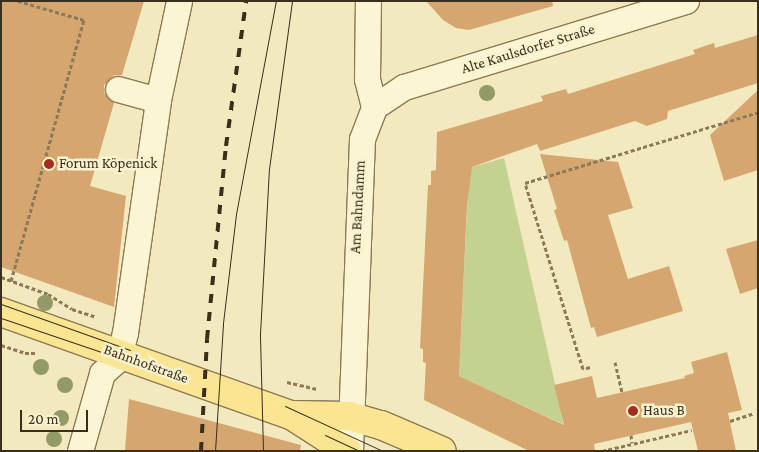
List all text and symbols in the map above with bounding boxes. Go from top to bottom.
street label: Alte Kaulsdorfer Straße [459,20,597,78]
place label: Forum Köpenick [59,155,157,173]
marker: Forum Köpenick [43,158,55,170]
street label: Am Bahndamm [347,160,369,254]
street label: Bahnhofstraße [101,340,191,388]
scale bar [22,400,90,432]
place label: Haus B [643,402,685,420]
marker: Haus B [627,405,639,417]
text: 20 m [28,411,59,427]

